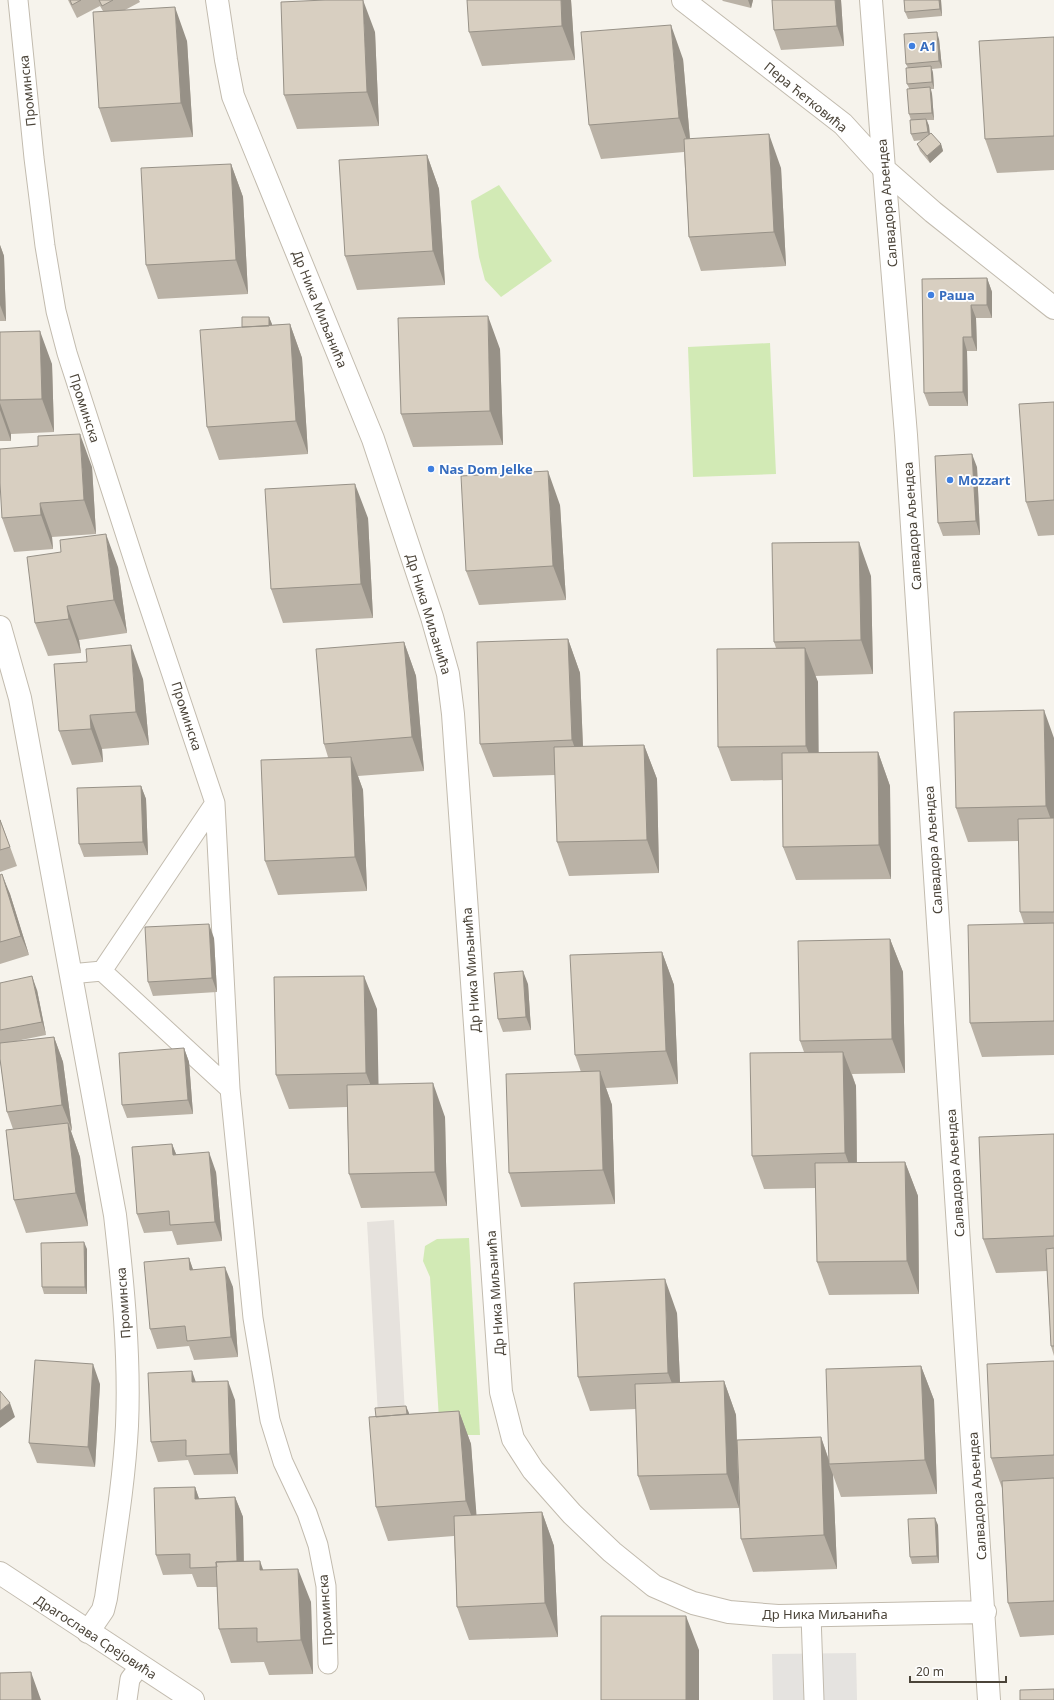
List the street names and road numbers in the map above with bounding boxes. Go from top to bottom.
street label: Проминска [14,55,40,127]
street label: Пера Ћетковића [760,58,852,136]
street label: Салвадора Аљендеа [872,138,902,268]
street label: Др Ника Миљанића [288,248,352,370]
street label: Проминска [65,371,105,445]
street label: Салвадора Аљендеа [899,461,925,591]
street label: Др Ника Миљанића [402,551,456,677]
street label: Проминска [167,679,207,753]
street label: Салвадора Аљендеа [920,785,946,915]
street label: Др Ника Миљанића [458,907,484,1033]
street label: Салвадора Аљендеа [942,1108,968,1238]
street label: Др Ника Миљанића [482,1230,508,1356]
street label: Проминска [112,1267,134,1339]
street label: Салвадора Аљендеа [964,1431,990,1561]
street label: Проминска [314,1574,336,1646]
street label: Драгослава Срејовића [31,1591,161,1683]
street label: Др Ника Миљанића [762,1605,888,1623]

